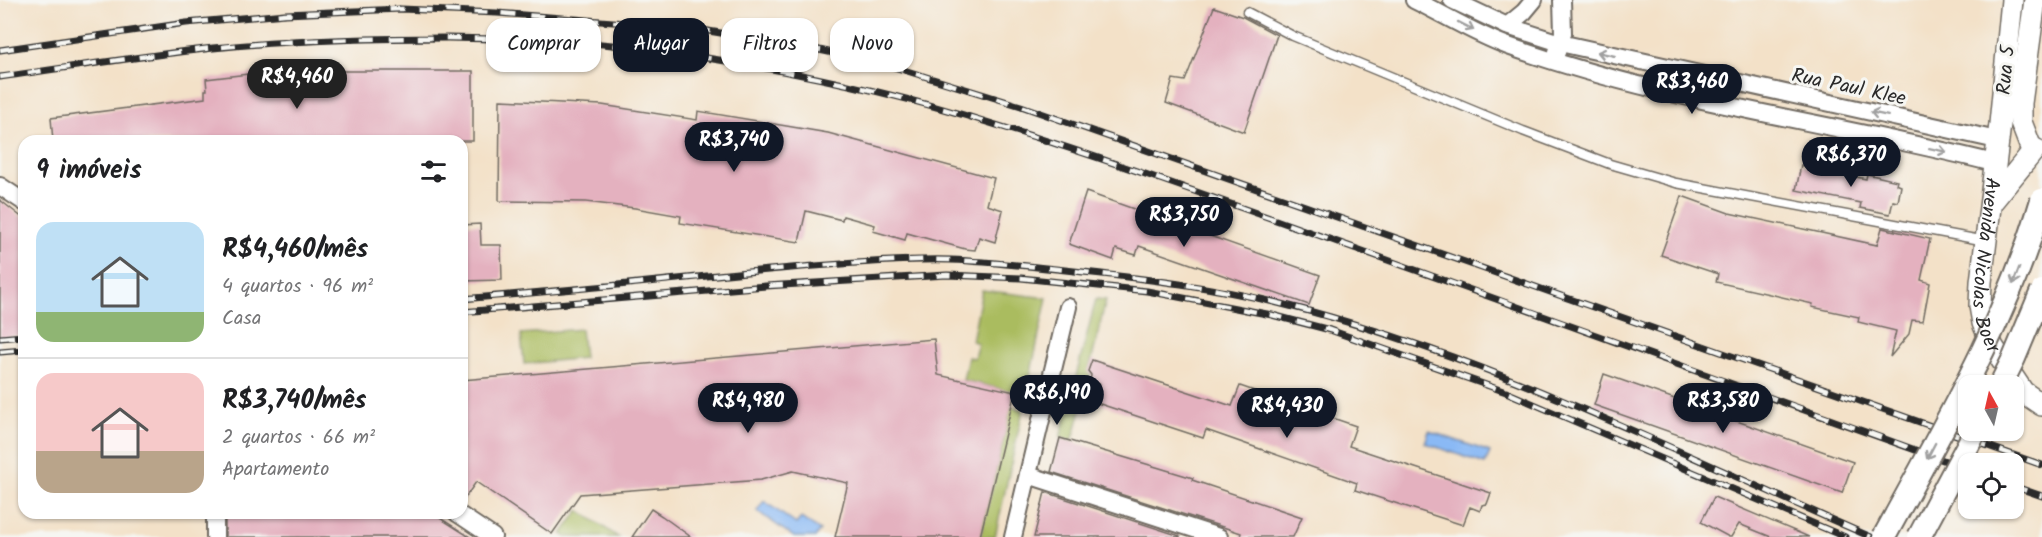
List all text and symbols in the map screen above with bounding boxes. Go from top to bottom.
chip: Comprar [486,18,601,72]
chip: Alugar [613,18,709,72]
chip: Filtros [721,18,818,72]
chip: Novo [830,18,914,72]
one-way arrow [1457,21,1475,33]
street label: Rua 5 [1989,43,2025,96]
one-way arrow [1597,47,1616,59]
pin: R$4,460 [242,59,352,110]
street label: Rua Paul Klee [1788,60,1909,116]
text: R$4,460 [261,62,333,94]
pin: R$3,460 [1637,64,1747,115]
text: R$3,460 [1656,67,1728,99]
one-way arrow [1869,108,1888,120]
pin: R$3,740 [679,122,789,173]
text: R$3,740 [699,125,769,157]
pin: R$6,370 [1796,137,1906,188]
text: R$6,370 [1816,140,1886,172]
one-way arrow [1928,145,1947,156]
text: 9 imóveis [36,150,142,192]
icon: filters [417,155,450,188]
street label: Avenida Nicolas Boer [1962,175,2008,362]
pin: R$3,750 [1129,197,1239,248]
text: R$3,750 [1149,200,1219,232]
text: R$4,460/mês [222,229,368,271]
icon: home [84,246,156,318]
one-way arrow [2010,266,2021,284]
text: 4 quartos · 96 m² [222,271,373,303]
text: Casa [222,303,261,335]
pin: R$6,190 [1002,375,1112,426]
north arrow [1958,375,2024,441]
map controls [1958,375,2024,519]
text: R$6,190 [1024,378,1090,410]
text: R$3,740/mês [222,380,366,422]
pin: R$4,980 [693,383,803,434]
pin: R$3,580 [1668,383,1778,434]
text: R$4,980 [712,386,784,418]
text: R$3,580 [1687,386,1759,418]
pin: R$4,430 [1232,388,1342,439]
text: R$4,430 [1251,391,1323,423]
icon: home [84,397,156,469]
text: 2 quartos · 66 m² [222,422,375,454]
one-way arrow [1925,441,1936,459]
button: locate [1958,453,2024,519]
text: Apartamento [222,454,329,486]

